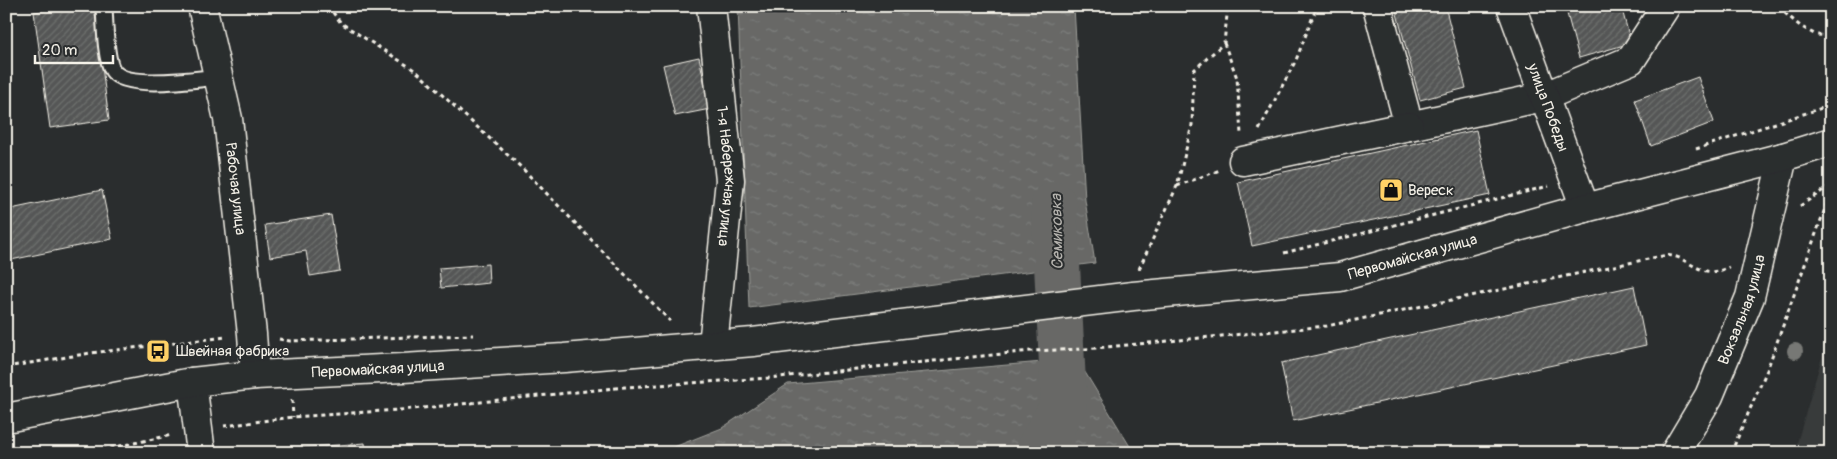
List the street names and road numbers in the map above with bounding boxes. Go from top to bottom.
street label: улица Победы [1523,60,1573,154]
street label: 1-я Набережная улица [712,105,740,247]
street label: Рабочая улица [221,141,250,236]
street label: Первомайская улица [1346,229,1479,284]
street label: Вокзальная улица [1714,253,1769,367]
street label: Первомайская улица [311,356,445,382]

